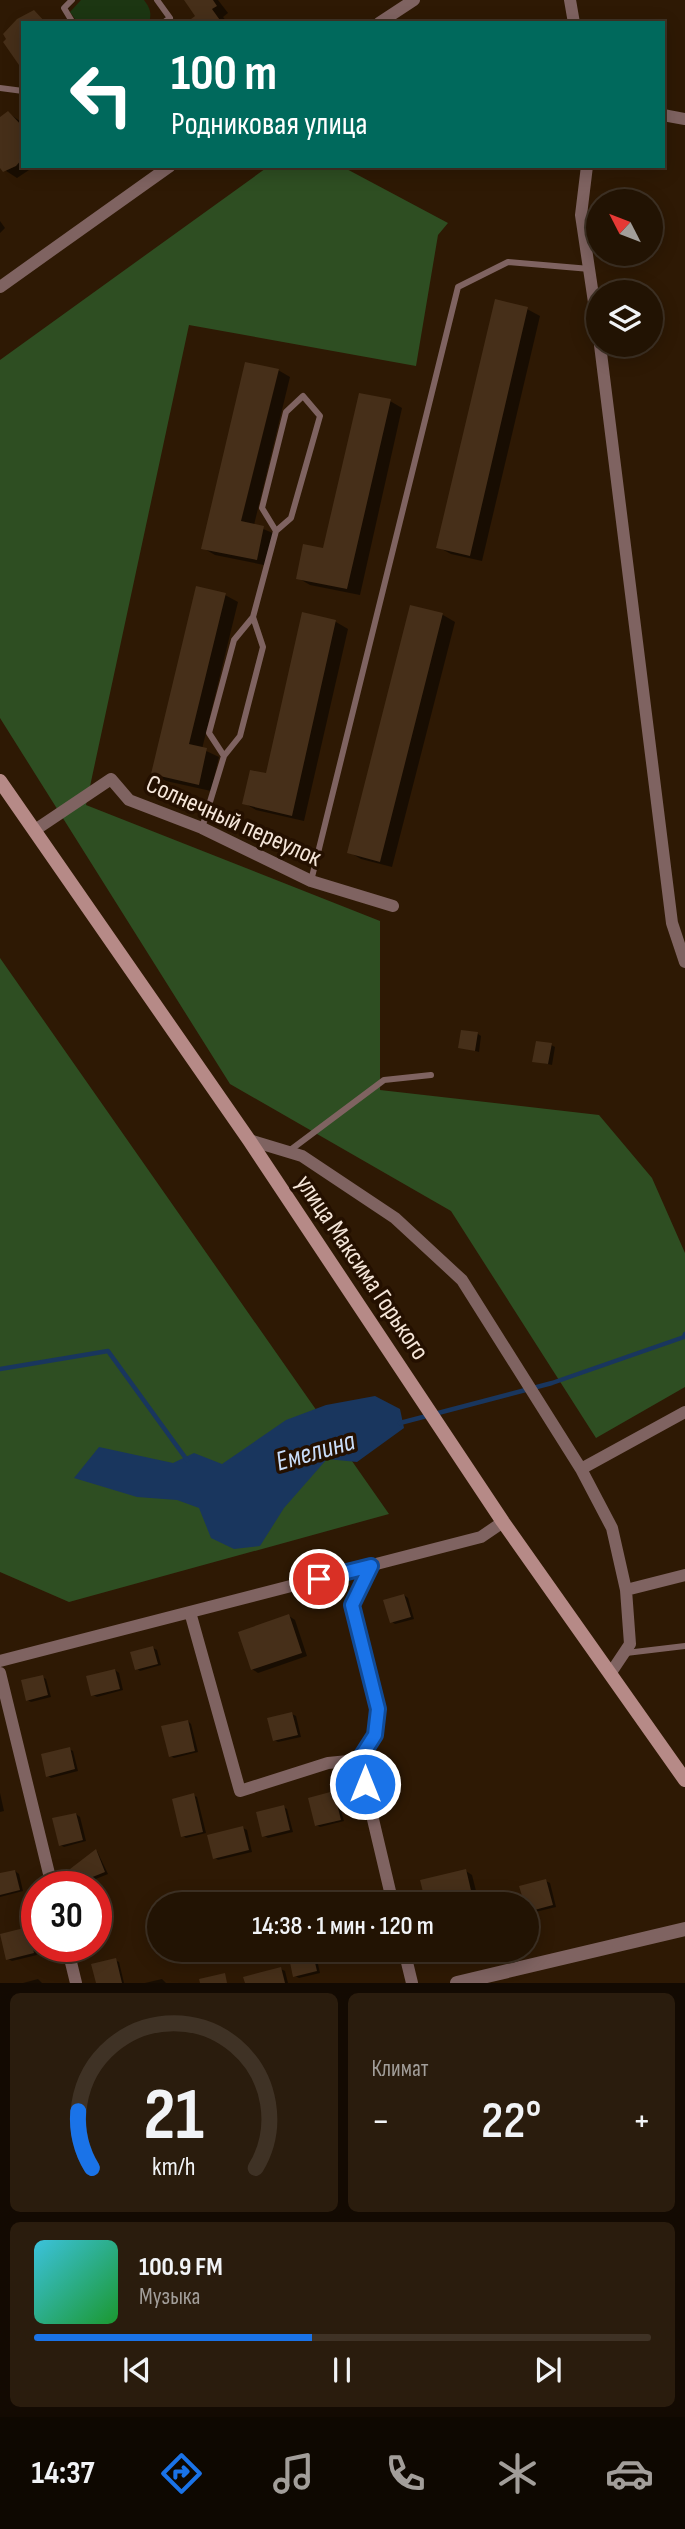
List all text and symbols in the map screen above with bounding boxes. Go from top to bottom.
text: 100 m [171,45,277,104]
icon: left [56,49,147,140]
text: Родниковая улица [171,105,368,144]
north arrow [586,189,663,266]
map controls [586,189,663,357]
button: layers [586,280,663,357]
street label: Солнечный переулок [141,769,326,874]
street label: улица Максима Горького [288,1169,435,1366]
water label: Емелина [272,1424,360,1478]
pin [289,1549,349,1609]
icon: arrive [300,1560,338,1598]
position arrow [328,1747,402,1821]
speed limit sign: 30 [21,1871,112,1962]
text: 14:38 · 1 мин · 120 m [252,1911,434,1942]
text: Климат [372,2055,429,2083]
text: 21 [143,2073,204,2161]
text: 22° [481,2090,542,2153]
text: − [372,2099,390,2144]
text: + [632,2099,651,2144]
text: km/h [152,2152,195,2183]
text: 100.9 FM [139,2252,223,2283]
text: Музыка [139,2283,200,2311]
icon: previous [118,2351,156,2389]
icon: pause [323,2351,361,2389]
icon: next [529,2351,567,2389]
icon: directions [157,2449,206,2498]
icon: music [269,2449,318,2498]
icon: phone [381,2449,430,2498]
icon: climate [493,2449,542,2498]
icon: car [605,2449,654,2498]
text: 14:37 [31,2454,95,2493]

